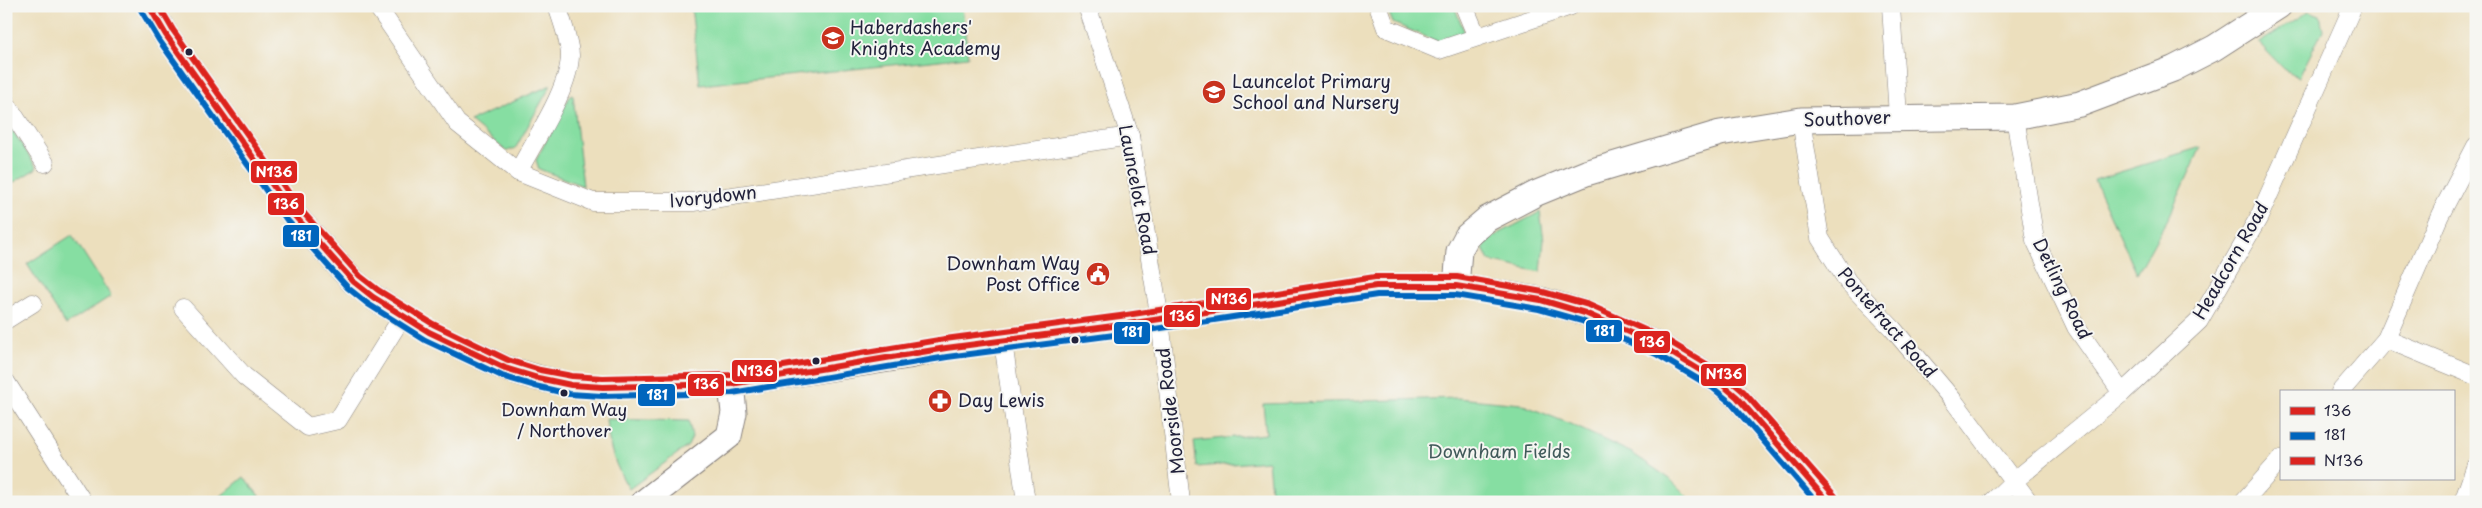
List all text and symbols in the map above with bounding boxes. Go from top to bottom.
place label: Haberdashers' Knights Academy [850,13,1001,61]
school or university icon: Haberdashers' Knights Academy [820,25,846,51]
unlabelled marker [184,47,194,57]
place label: Launcelot Primary School and Nursery [1232,67,1400,115]
school or university icon: Launcelot Primary School and Nursery [1201,79,1227,105]
street label: Southover [1803,102,1892,133]
street label: Launcelot Road [1113,122,1164,257]
line badge: N136 [250,160,298,184]
text: N136 [256,161,292,182]
street label: Ivorydown [668,177,758,214]
line badge: 136 [267,192,305,216]
text: 136 [273,193,299,214]
street label: Headcorn Road [2185,196,2274,324]
line badge: 181 [282,224,320,248]
text: 181 [290,225,312,246]
street label: Detling Road [2027,233,2100,344]
place label: Downham Way Post Office [946,249,1080,297]
public building icon: Downham Way Post Office [1085,261,1111,287]
street label: Pontefract Road [1832,261,1944,383]
line badge: N136 [1205,287,1252,311]
text: N136 [1211,288,1247,309]
line badge: 136 [1163,304,1201,328]
text: 136 [1169,305,1195,326]
line badge: 181 [1585,319,1623,343]
text: 181 [1593,320,1615,341]
line badge: 181 [1113,321,1151,345]
text: 181 [1121,321,1143,342]
line badge: 136 [1633,330,1671,354]
text: 136 [1639,331,1665,352]
unlabelled marker [1070,335,1080,345]
street label: Moorside Road [1148,346,1191,476]
unlabelled marker [811,356,821,366]
line badge: N136 [731,359,778,383]
text: N136 [737,360,773,381]
line badge: N136 [1700,363,1747,387]
text: N136 [1706,363,1742,384]
line badge: 136 [687,373,725,397]
text: 136 [693,373,719,394]
line badge: 181 [637,383,676,407]
text: 181 [646,384,668,405]
place label: Day Lewis [958,386,1045,413]
marker: Downham Way / Northover [559,388,569,398]
pharmacy icon: Day Lewis [927,388,953,414]
legend [2280,390,2454,480]
place label: Downham Way / Northover [501,396,627,443]
text: 136 [2324,398,2351,421]
text: 181 [2324,422,2346,445]
park label: Downham Fields [1428,437,1570,464]
text: N136 [2324,448,2363,471]

